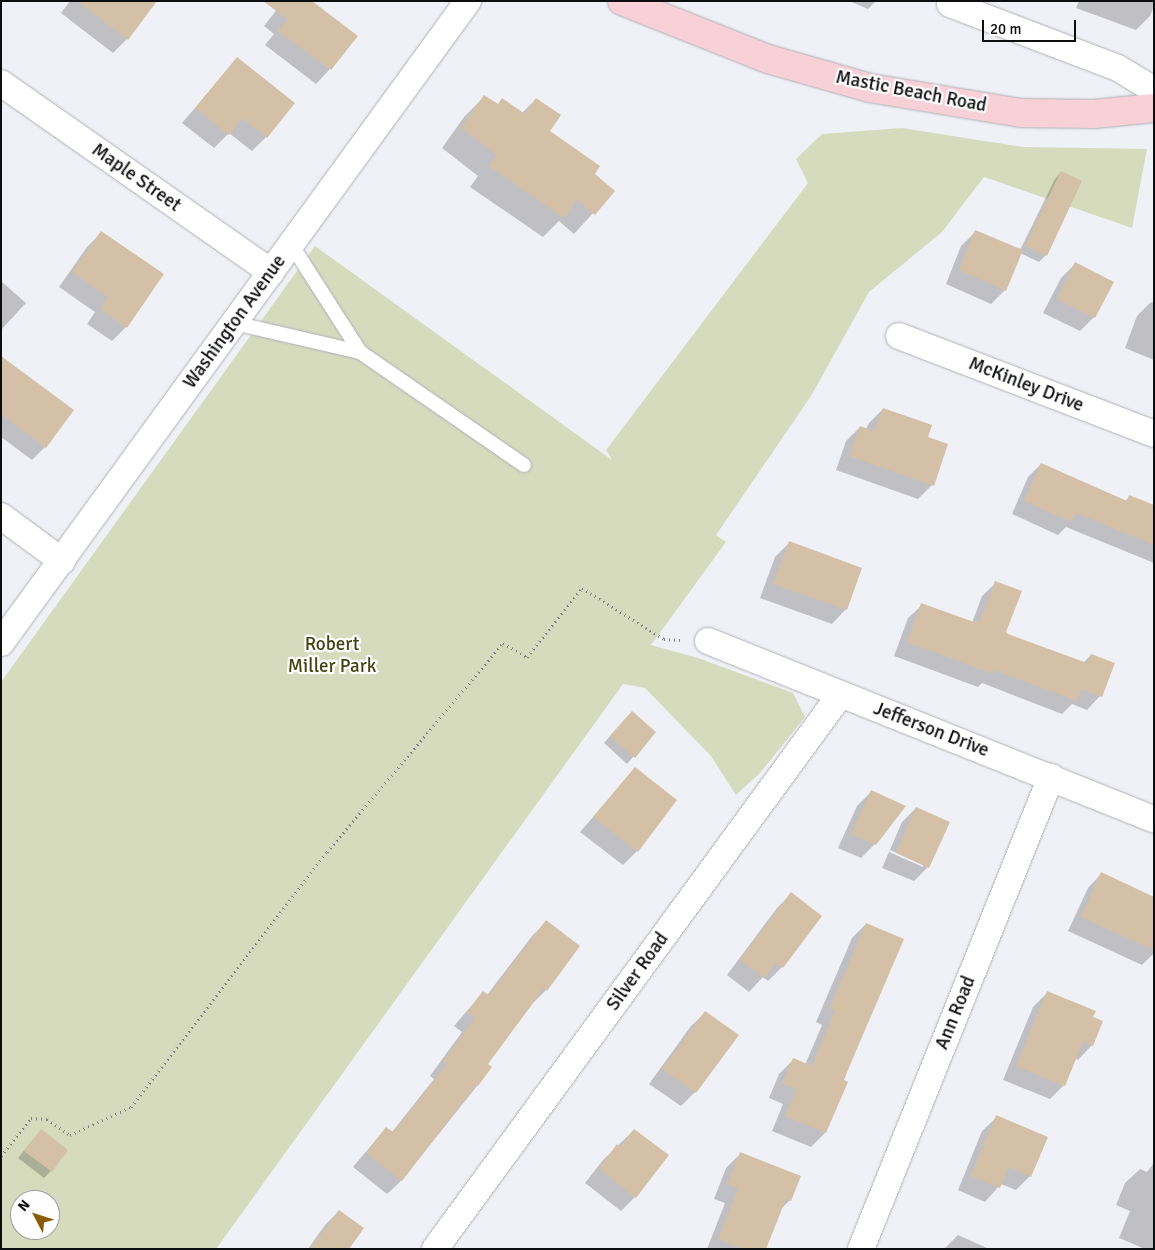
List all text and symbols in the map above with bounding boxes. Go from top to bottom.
scale bar [985,10,1079,42]
text: 20 m [990,20,1021,38]
street label: Mastic Beach Road [834,66,988,118]
street label: Maple Street [87,139,185,217]
street label: Washington Avenue [179,251,291,393]
street label: McKinley Drive [965,353,1087,417]
park label: Robert Miller Park [288,634,376,678]
street label: Jefferson Drive [870,698,992,762]
street label: Silver Road [602,929,674,1015]
street label: Ann Road [931,973,981,1053]
north arrow [10,1190,60,1240]
text: N [14,1196,34,1215]

